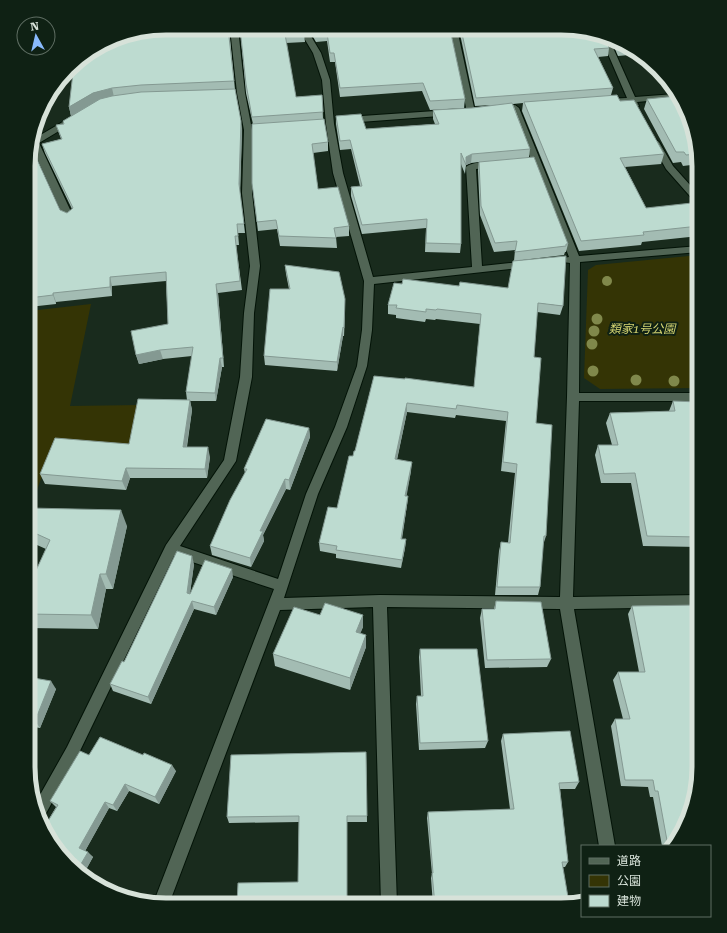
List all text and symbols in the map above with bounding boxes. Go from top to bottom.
north arrow [16,16,56,56]
text: N [30,19,40,34]
park label: 類家1号公園 [609,322,677,336]
legend [581,845,711,917]
text: 道路 [617,854,641,868]
text: 公園 [617,874,641,888]
text: 建物 [617,894,641,908]

